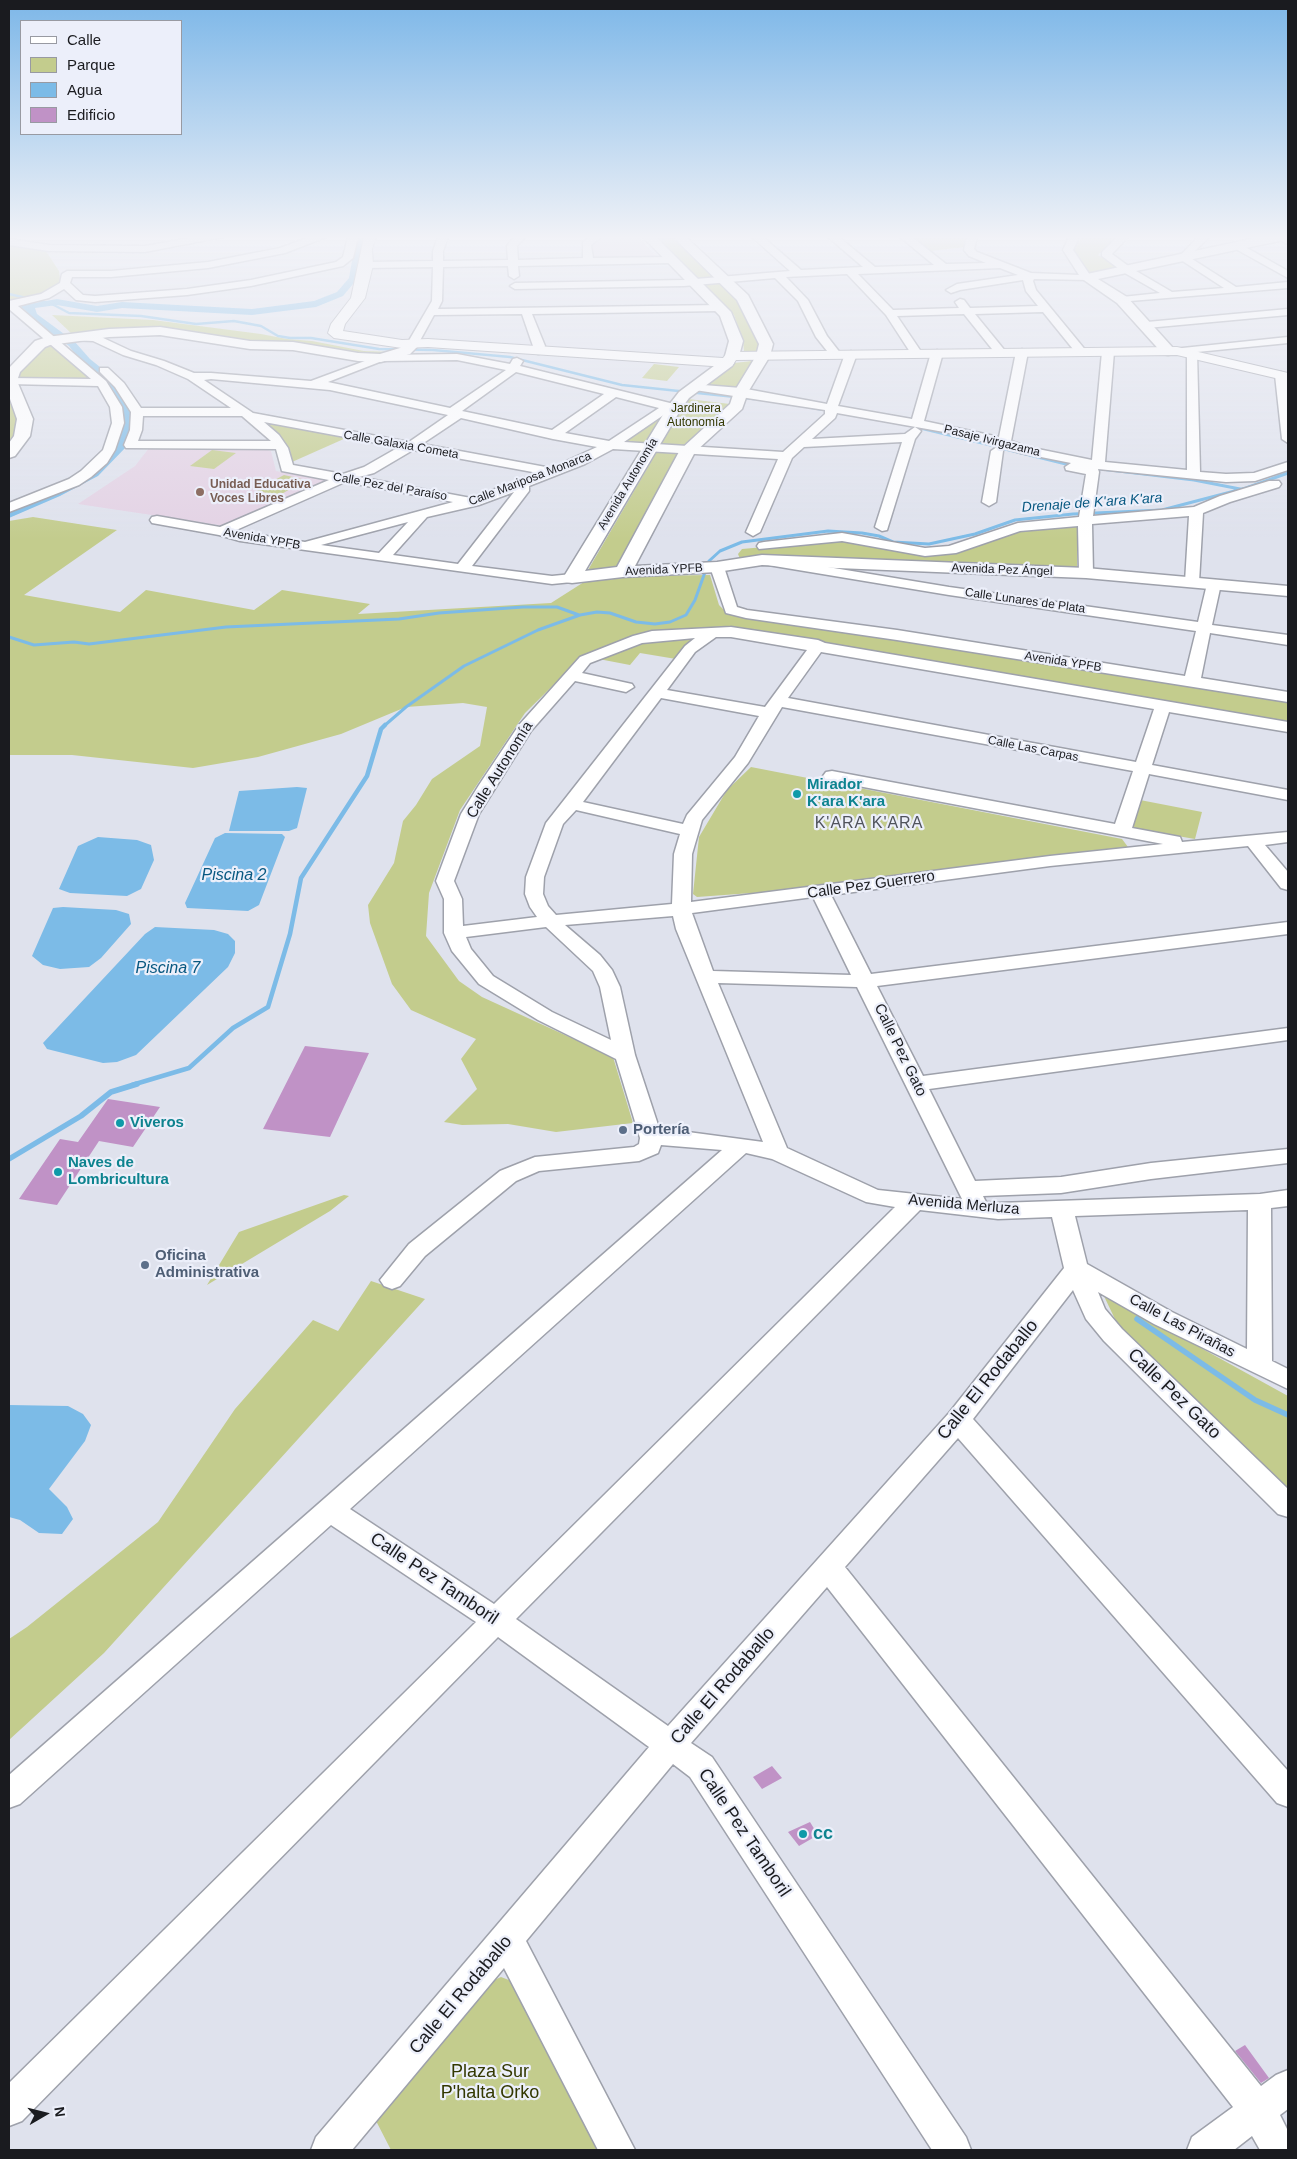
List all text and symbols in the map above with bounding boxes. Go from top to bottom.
legend [20,20,182,135]
text: Calle [67,31,101,48]
text: Parque [67,56,115,73]
text: Agua [67,81,102,98]
text: Edificio [67,106,115,123]
park label: Jardinera Autonomía [667,402,725,430]
street label: Pasaje Ivirgazama [942,422,1042,460]
street label: Calle Galaxia Cometa [342,428,460,462]
street label: Avenida Autonomía [595,435,661,533]
street label: Calle Mariposa Monarca [467,449,593,509]
street label: Calle Pez del Paraíso [332,470,448,504]
place label: Unidad Educativa Voces Libres [210,478,311,506]
marker: Unidad Educativa Voces Libres [194,486,206,498]
water label: Drenaje de K'ara K'ara [1021,490,1163,516]
street label: Avenida YPFB [222,525,302,553]
street label: Avenida YPFB [625,561,703,579]
street label: Avenida Pez Ángel [951,561,1053,579]
street label: Calle Lunares de Plata [964,585,1086,617]
street label: Avenida YPFB [1023,649,1103,675]
street label: Calle Autonomía [463,718,537,822]
street label: Calle Las Carpas [986,733,1080,765]
place label: Mirador K'ara K'ara [807,776,885,811]
marker: Mirador K'ara K'ara [791,788,803,800]
district label: K'ARA K'ARA [813,814,925,834]
water label: Piscina 2 [202,866,266,886]
street label: Calle Pez Guerrero [806,867,936,903]
water label: Piscina 7 [136,959,200,979]
street label: Calle Pez Gato [870,1001,930,1099]
place label: Viveros [130,1114,184,1132]
marker: Viveros [114,1117,126,1129]
place label: Portería [633,1121,690,1139]
marker: Portería [617,1124,629,1136]
place label: Naves de Lombricultura [68,1154,169,1189]
marker: Naves de Lombricultura [52,1166,64,1178]
street label: Avenida Merluza [908,1191,1020,1219]
place label: Oficina Administrativa [155,1247,259,1282]
marker: Oficina Administrativa [139,1259,151,1271]
street label: Calle Las Pirañas [1126,1290,1238,1362]
street label: Calle El Rodaballo [933,1316,1043,1444]
street label: Calle Pez Gato [1123,1344,1225,1444]
street label: Calle Pez Tamboril [366,1528,502,1630]
street label: Calle El Rodaballo [666,1623,780,1749]
street label: Calle Pez Tamboril [693,1765,795,1901]
place label: cc [813,1823,833,1845]
marker: cc [797,1828,809,1840]
street label: Calle El Rodaballo [405,1931,517,2059]
park label: Plaza Sur P'halta Orko [441,2061,539,2104]
north arrow [20,2089,70,2139]
text: N [51,2106,68,2118]

